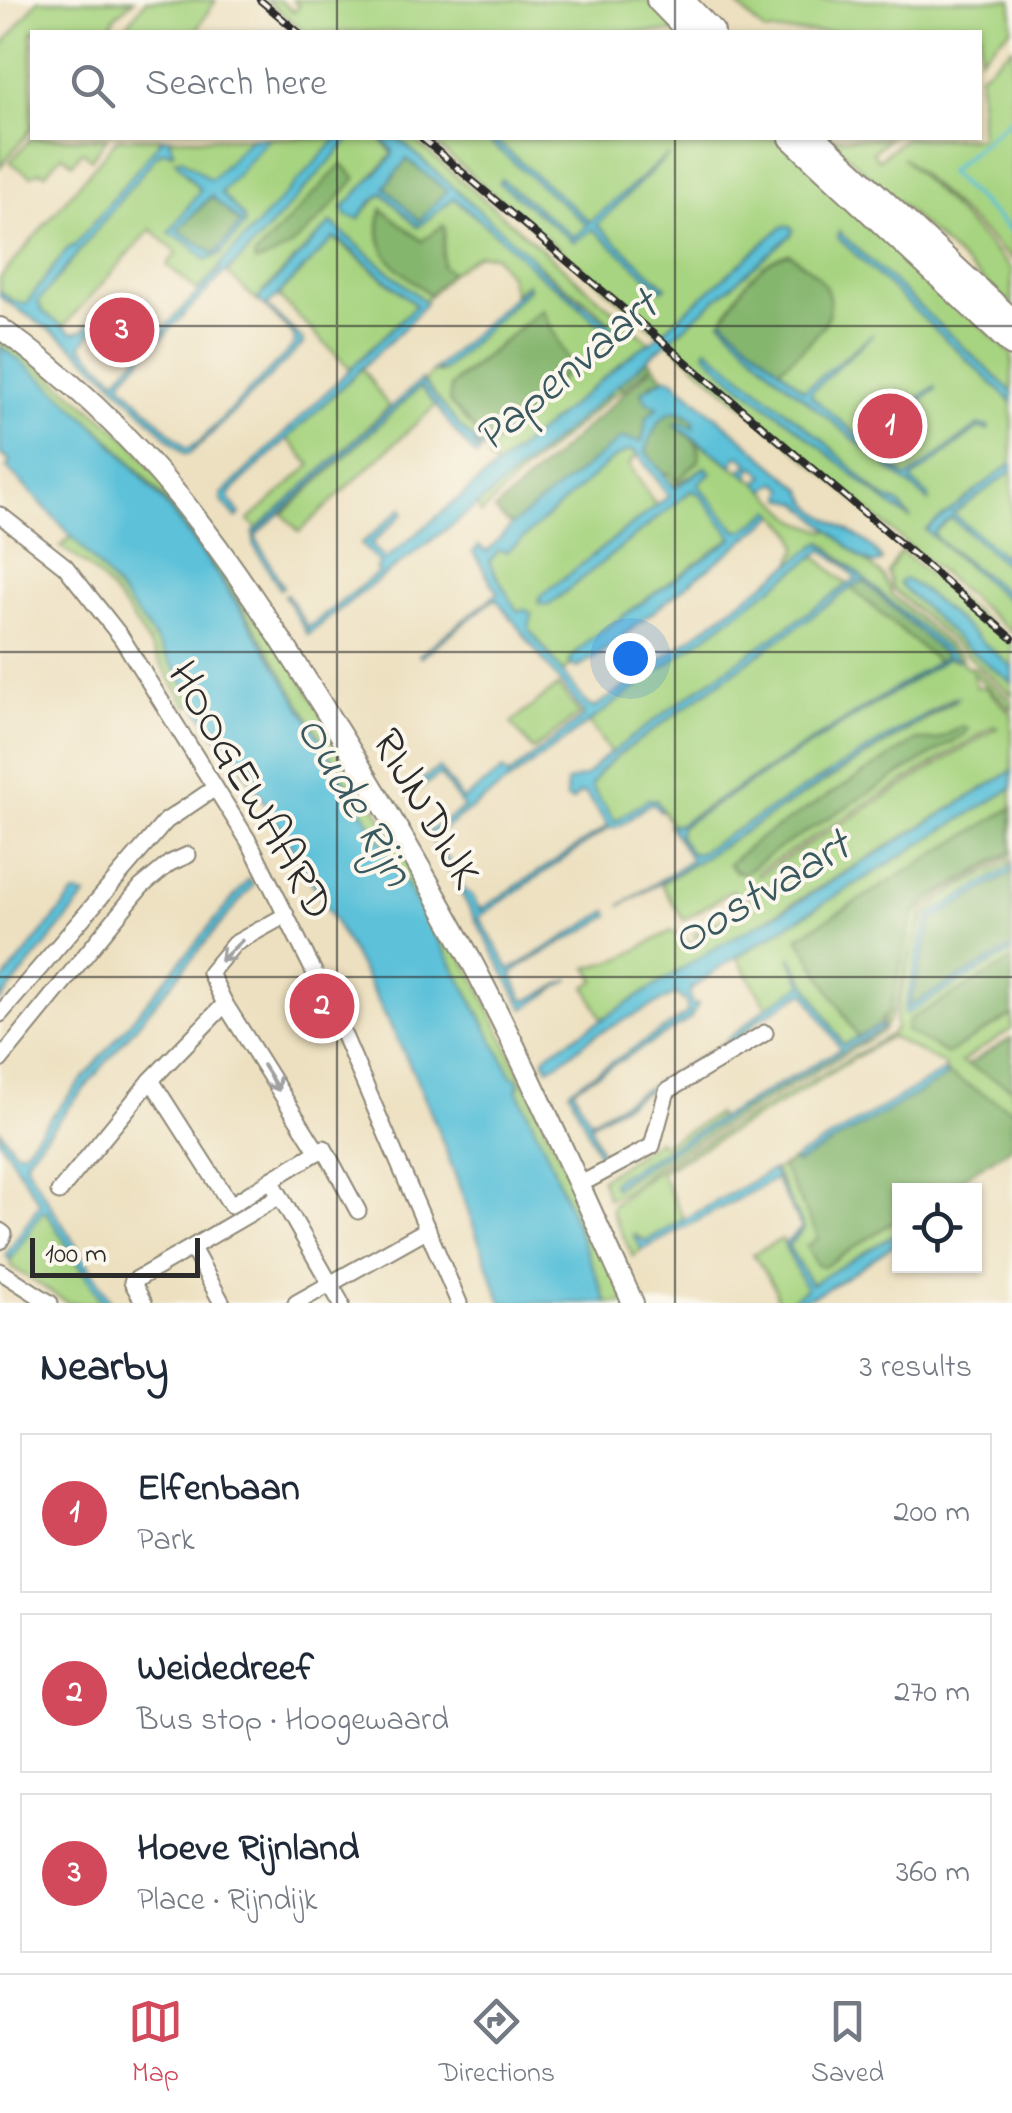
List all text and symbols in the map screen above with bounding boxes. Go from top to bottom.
search box [30,30,982,140]
text: Search here [145,57,327,113]
icon: search [65,58,120,113]
water label: Papenvaart [459,272,678,471]
pin: 3 [90,292,154,368]
pin: 1 [858,388,922,464]
your location [605,633,656,684]
street label: HOOGEWAARD [148,650,349,933]
water label: Oude Rijn [275,703,431,901]
street label: RIJNDIJK [352,717,497,902]
water label: Oostvaart [659,811,868,975]
one-way arrow [220,939,244,963]
pin: 2 [290,968,354,1044]
one-way arrow [261,1063,282,1092]
map controls [892,1183,982,1273]
button: locate [892,1183,982,1273]
scale bar [30,1233,200,1278]
text: 100 m [45,1235,107,1276]
text: Nearby [40,1338,168,1399]
text: 3 results [860,1345,972,1392]
text: Elfenbaan [137,1462,300,1518]
text: 1 [69,1490,80,1537]
text: 200 m [894,1490,970,1537]
text: Park [137,1518,195,1565]
text: Weidedreef [137,1642,314,1698]
text: 2 [67,1670,82,1717]
text: 270 m [894,1670,970,1717]
text: Bus stop · Hoogewaard [137,1698,449,1745]
text: Hoeve Rijnland [137,1822,359,1878]
text: 3 [68,1850,81,1897]
text: 360 m [896,1850,970,1897]
text: Place · Rijndijk [137,1878,317,1925]
tab: Map [128,1994,183,2095]
tab: Directions [439,1994,555,2095]
tab: Saved [811,1994,884,2095]

